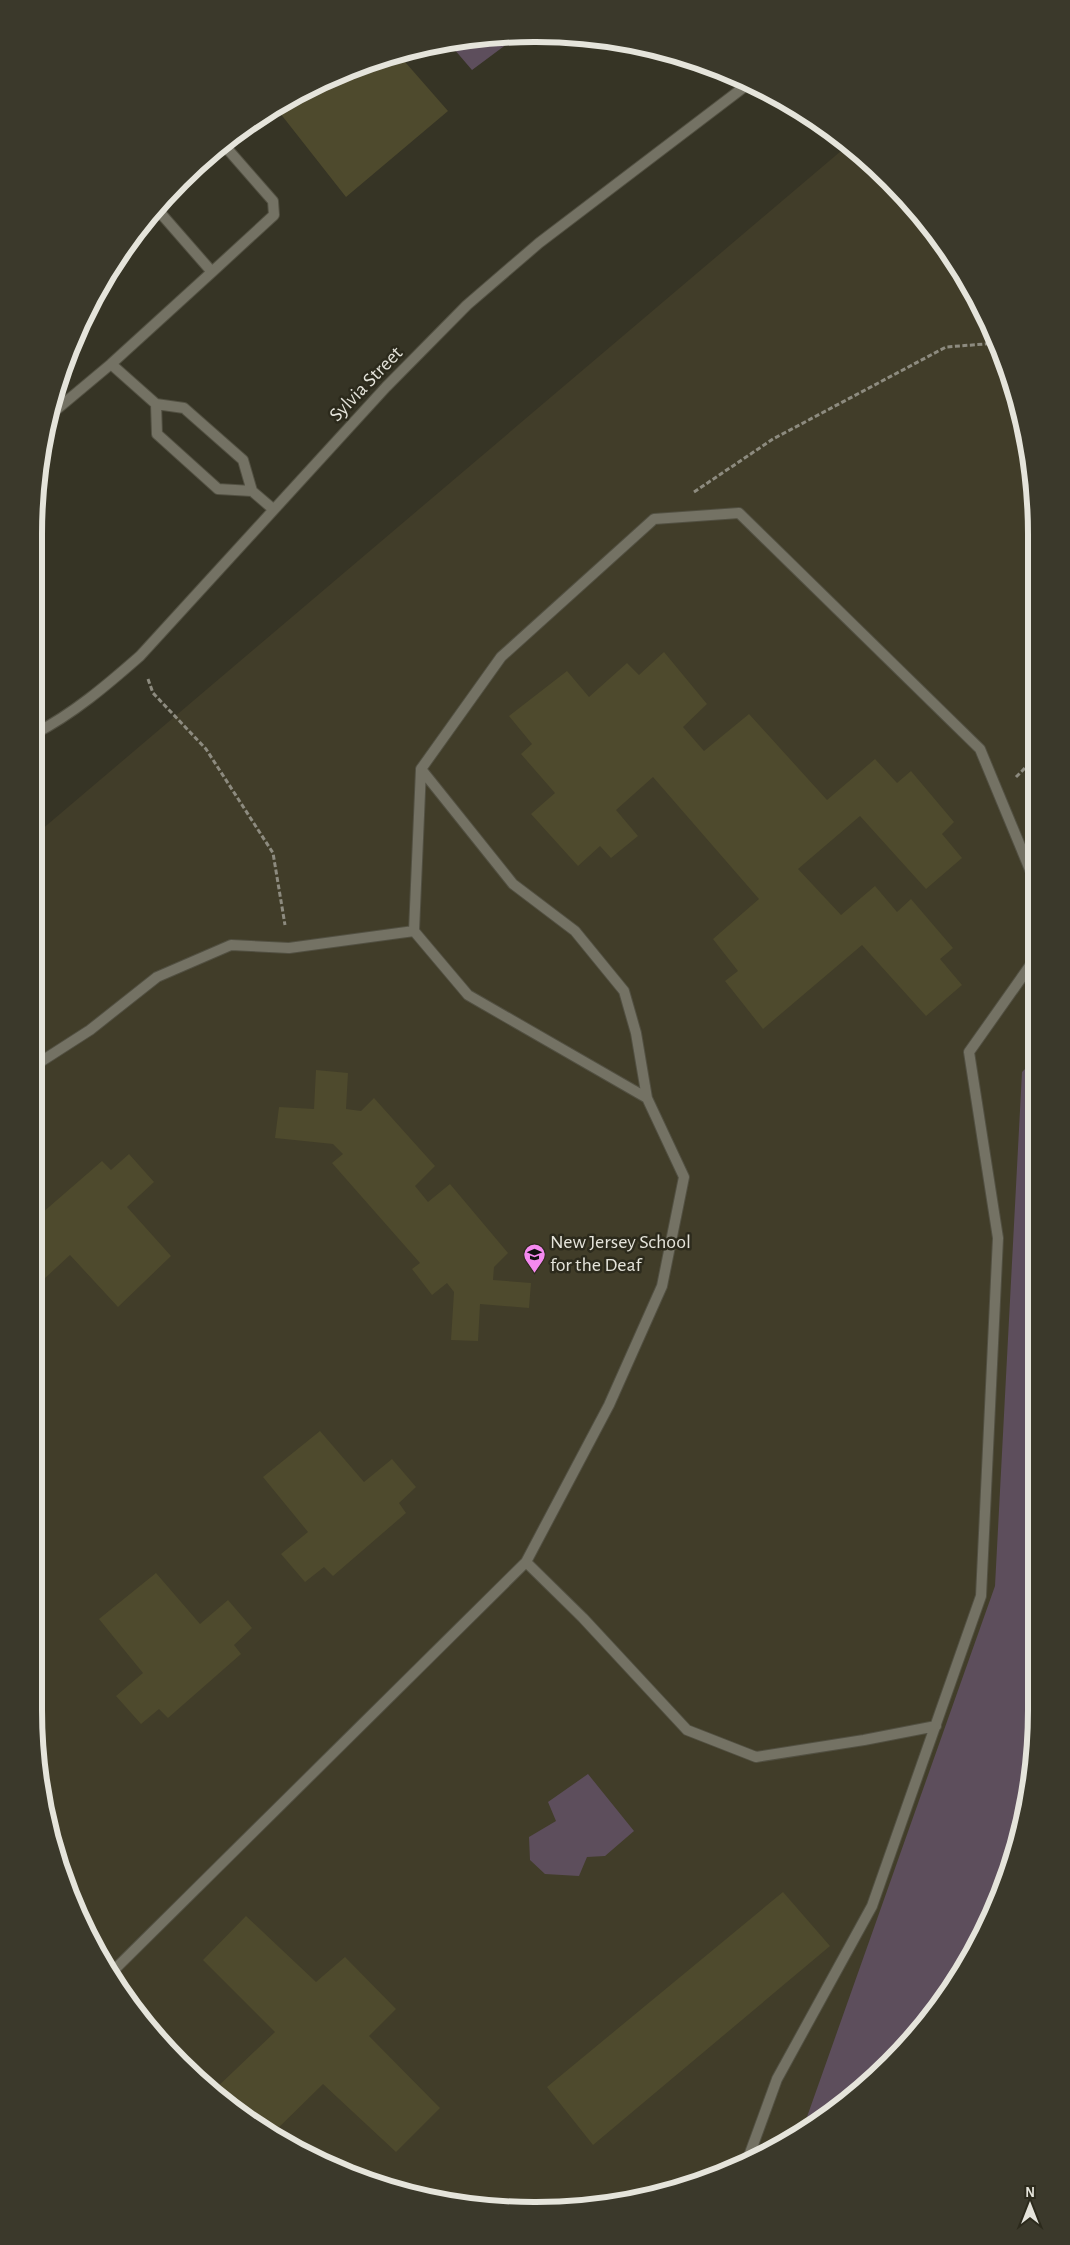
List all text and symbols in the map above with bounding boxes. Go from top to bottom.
street label: Sylvia Street [326,342,407,425]
place label: New Jersey School for the Deaf [550,1232,691,1275]
school or university icon: New Jersey School for the Deaf [522,1242,546,1273]
north arrow [1005,2180,1055,2230]
text: N [1025,2186,1035,2200]

